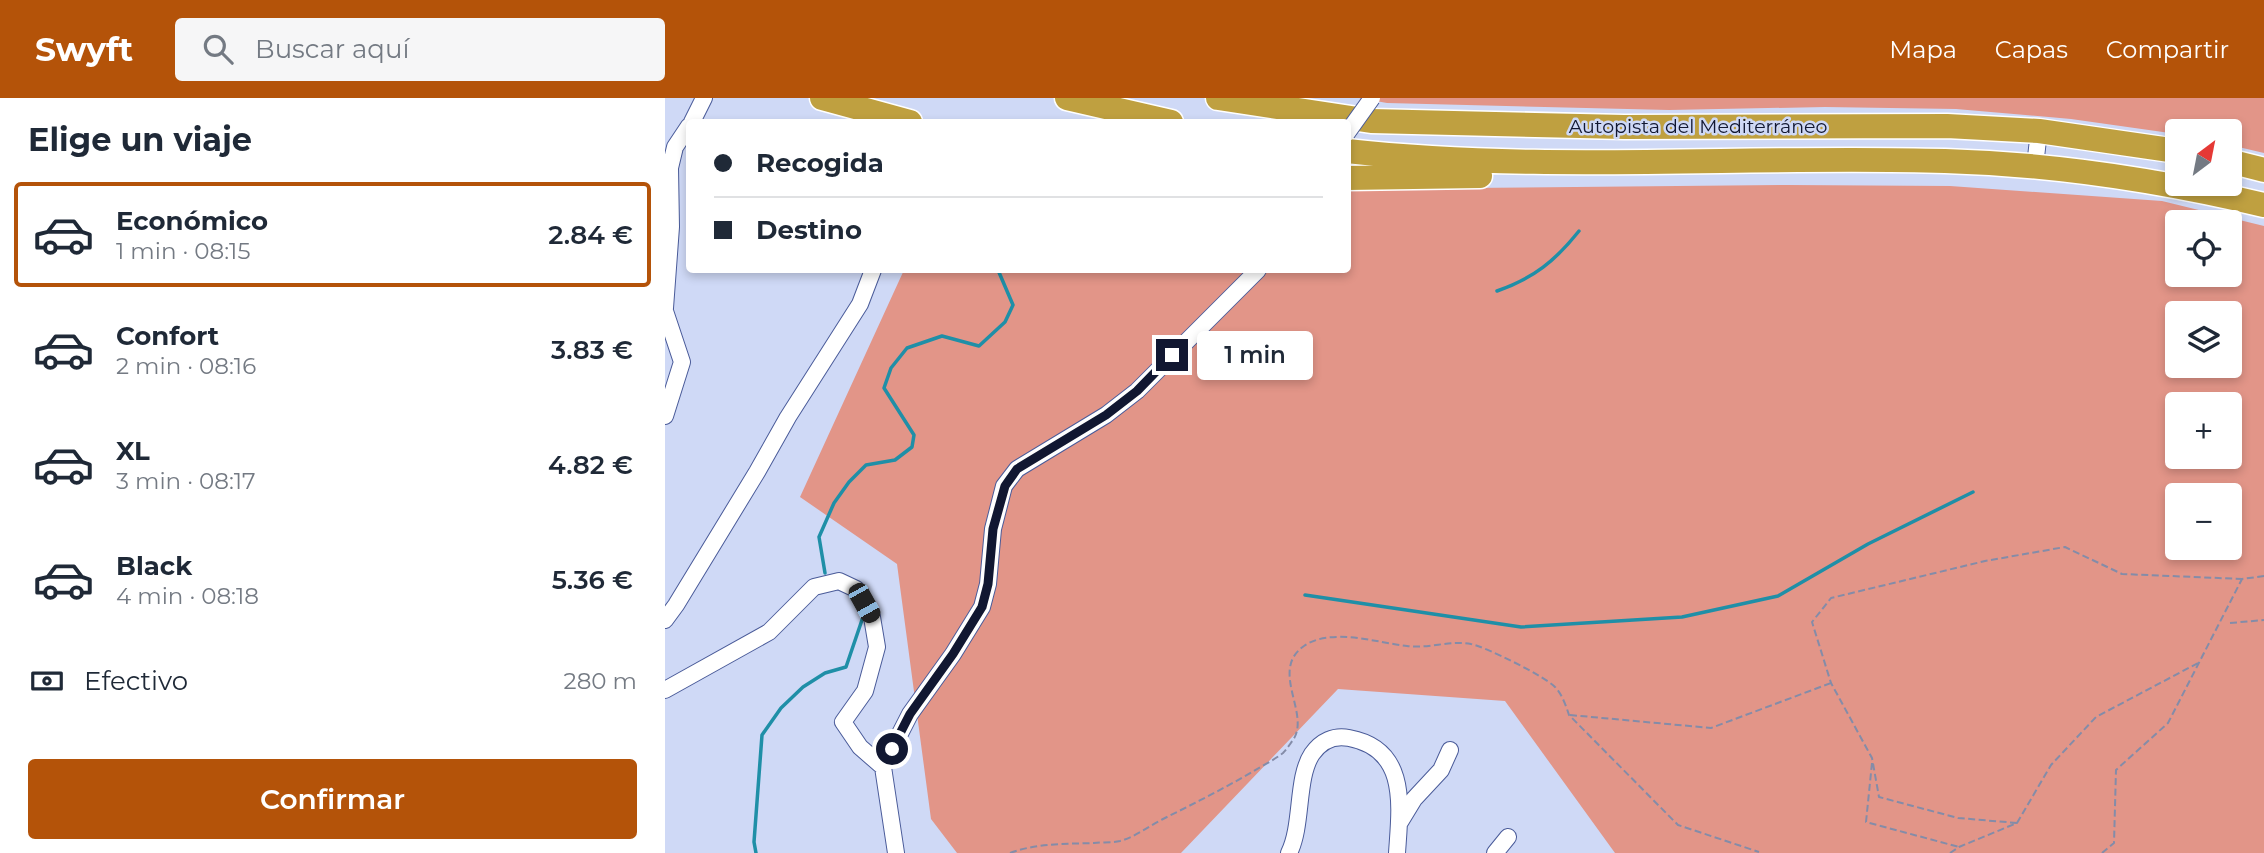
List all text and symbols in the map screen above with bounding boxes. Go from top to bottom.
search box [175,18,665,81]
text: Swyft [35,29,133,69]
icon: search [199,30,237,68]
text: Buscar aquí [255,33,409,65]
text: Mapa [1889,35,1957,64]
text: Capas [1995,35,2068,64]
text: Compartir [2106,35,2229,64]
street label: Autopista del Mediterráneo [1569,115,1827,138]
north arrow [2165,119,2242,196]
map controls [2165,119,2242,560]
text: Elige un viaje [28,120,252,159]
text: Recogida [756,147,884,179]
icon: car [32,203,95,266]
text: Económico [116,205,268,237]
button: locate [2165,210,2242,287]
text: Destino [756,214,862,246]
text: 2.84 € [548,219,633,251]
text: 1 min · 08:15 [116,237,250,265]
button: layers [2165,301,2242,378]
icon: car [32,318,95,381]
text: Confort [116,320,219,352]
callout: 1 min [1197,330,1312,380]
text: 3.83 € [551,334,633,366]
route end [1156,339,1188,371]
text: 1 min [1224,341,1286,369]
text: 2 min · 08:16 [116,352,256,380]
button: + [2165,392,2242,469]
icon: car [32,433,95,496]
text: XL [116,435,150,467]
text: 4.82 € [548,449,633,481]
text: 3 min · 08:17 [116,467,256,495]
button: − [2165,483,2242,560]
icon: car [32,548,95,611]
text: Black [116,550,192,582]
text: 5.36 € [552,564,633,596]
car [845,580,884,626]
text: 4 min · 08:18 [116,582,259,610]
icon: cash [28,662,66,700]
text: Efectivo [84,665,188,697]
text: 280 m [564,667,637,695]
route start [876,733,908,765]
button: Confirmar [28,759,637,839]

